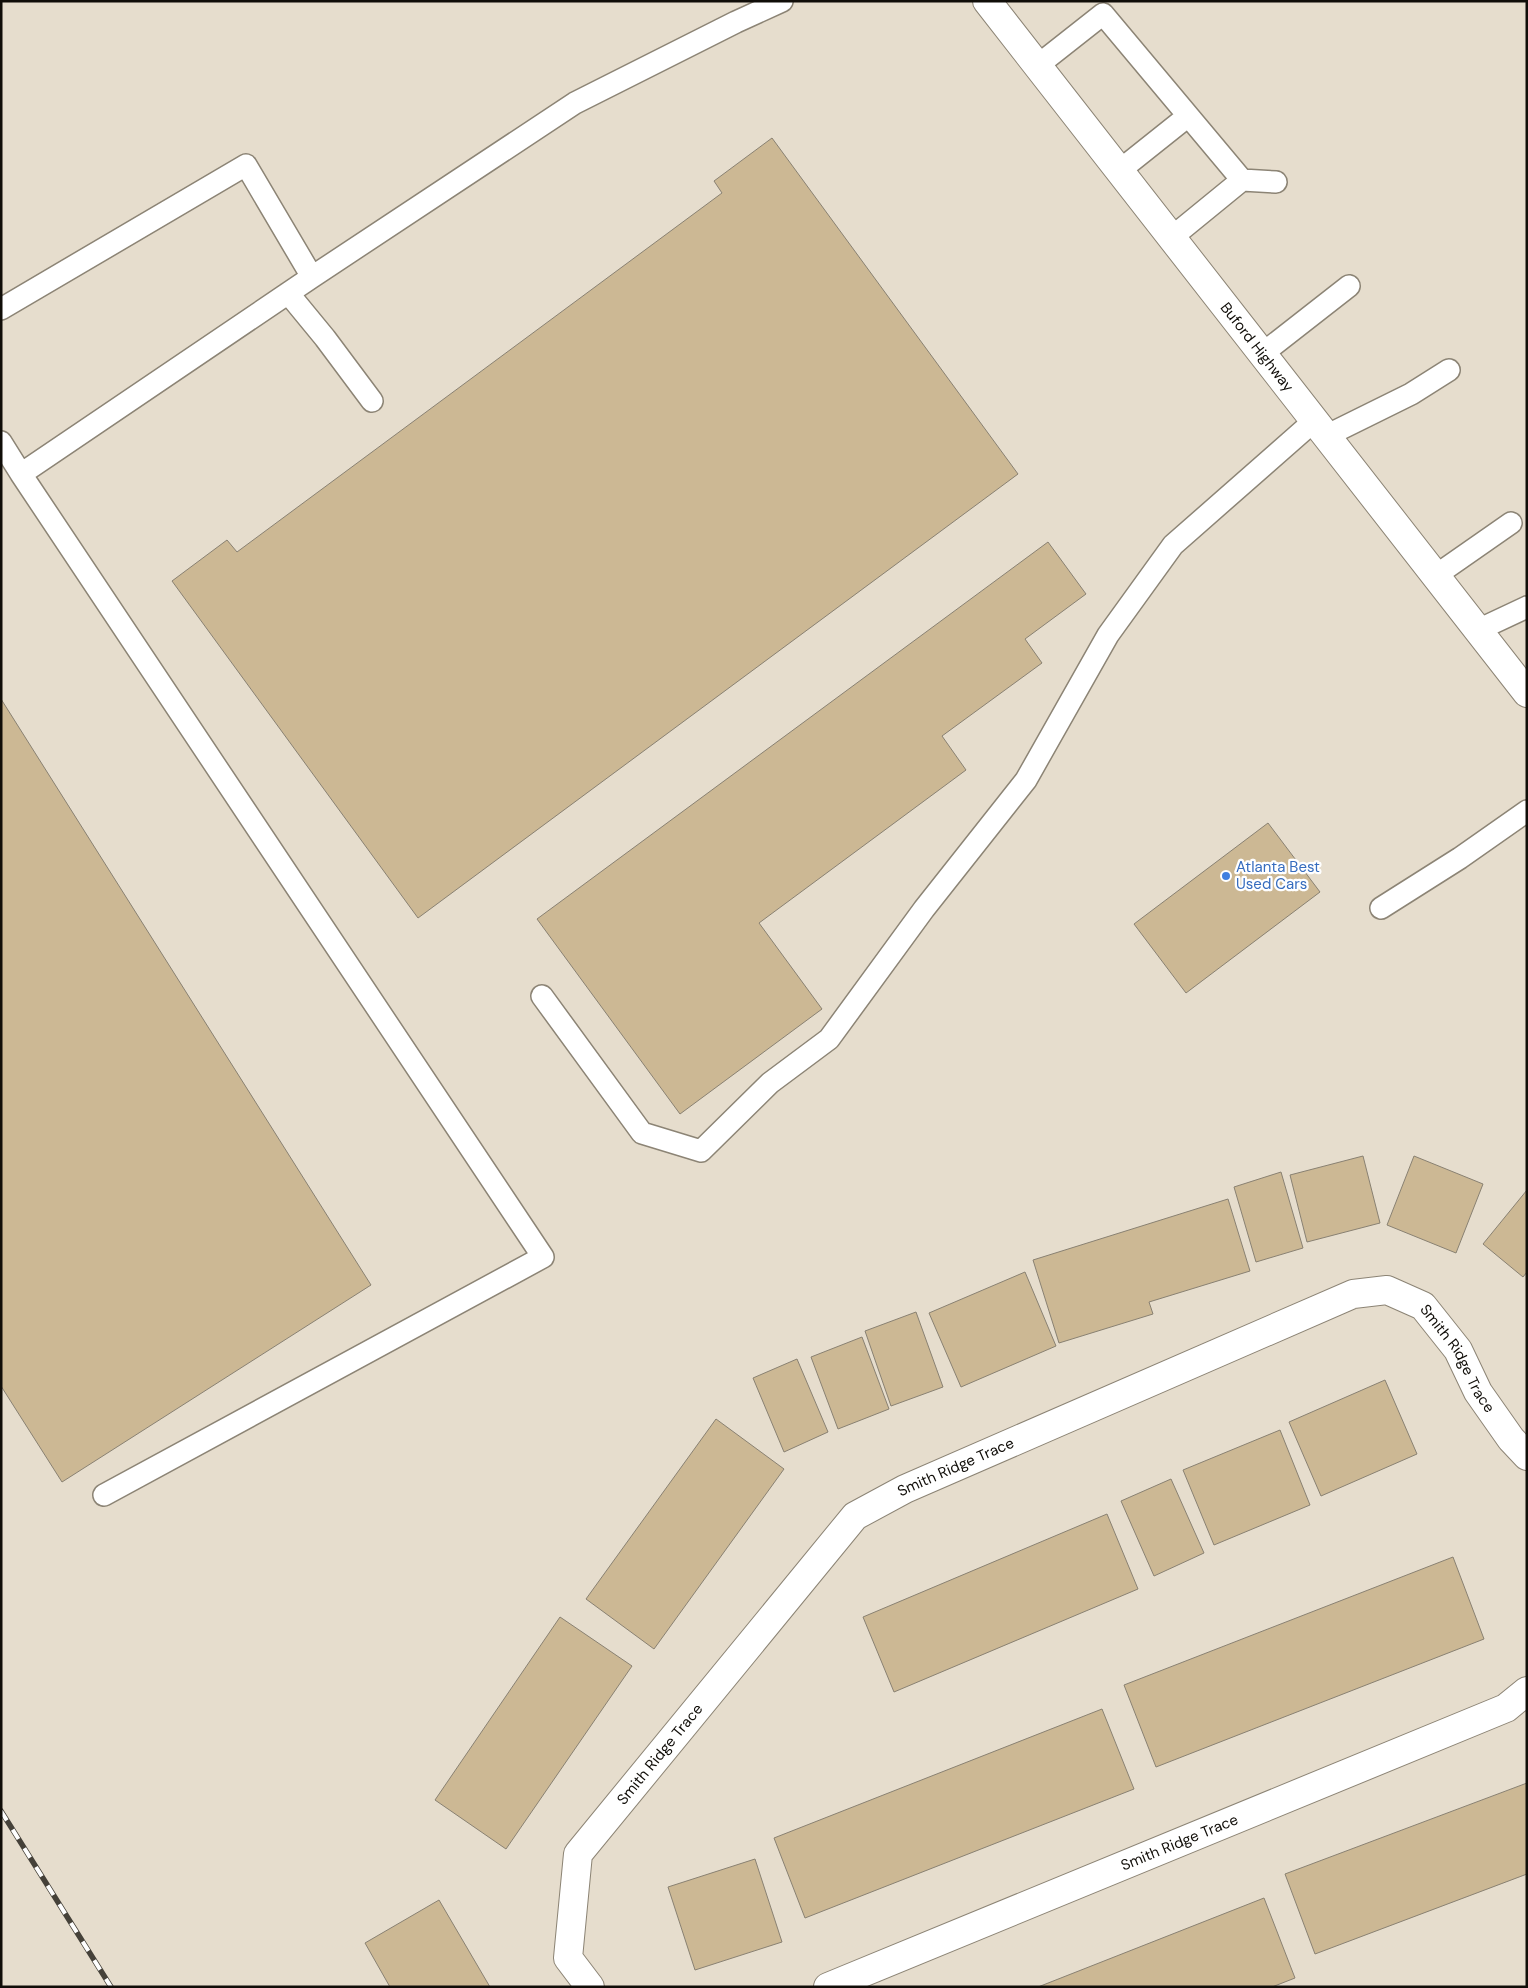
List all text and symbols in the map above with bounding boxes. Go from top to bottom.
street label: Buford Highway [1216,298,1299,396]
place label: Atlanta Best Used Cars [1236,857,1320,894]
marker: Atlanta Best Used Cars [1220,870,1232,882]
street label: Smith Ridge Trace [1415,1300,1499,1416]
street label: Smith Ridge Trace [894,1433,1017,1501]
street label: Smith Ridge Trace [612,1699,707,1809]
street label: Smith Ridge Trace [1118,1809,1241,1875]

